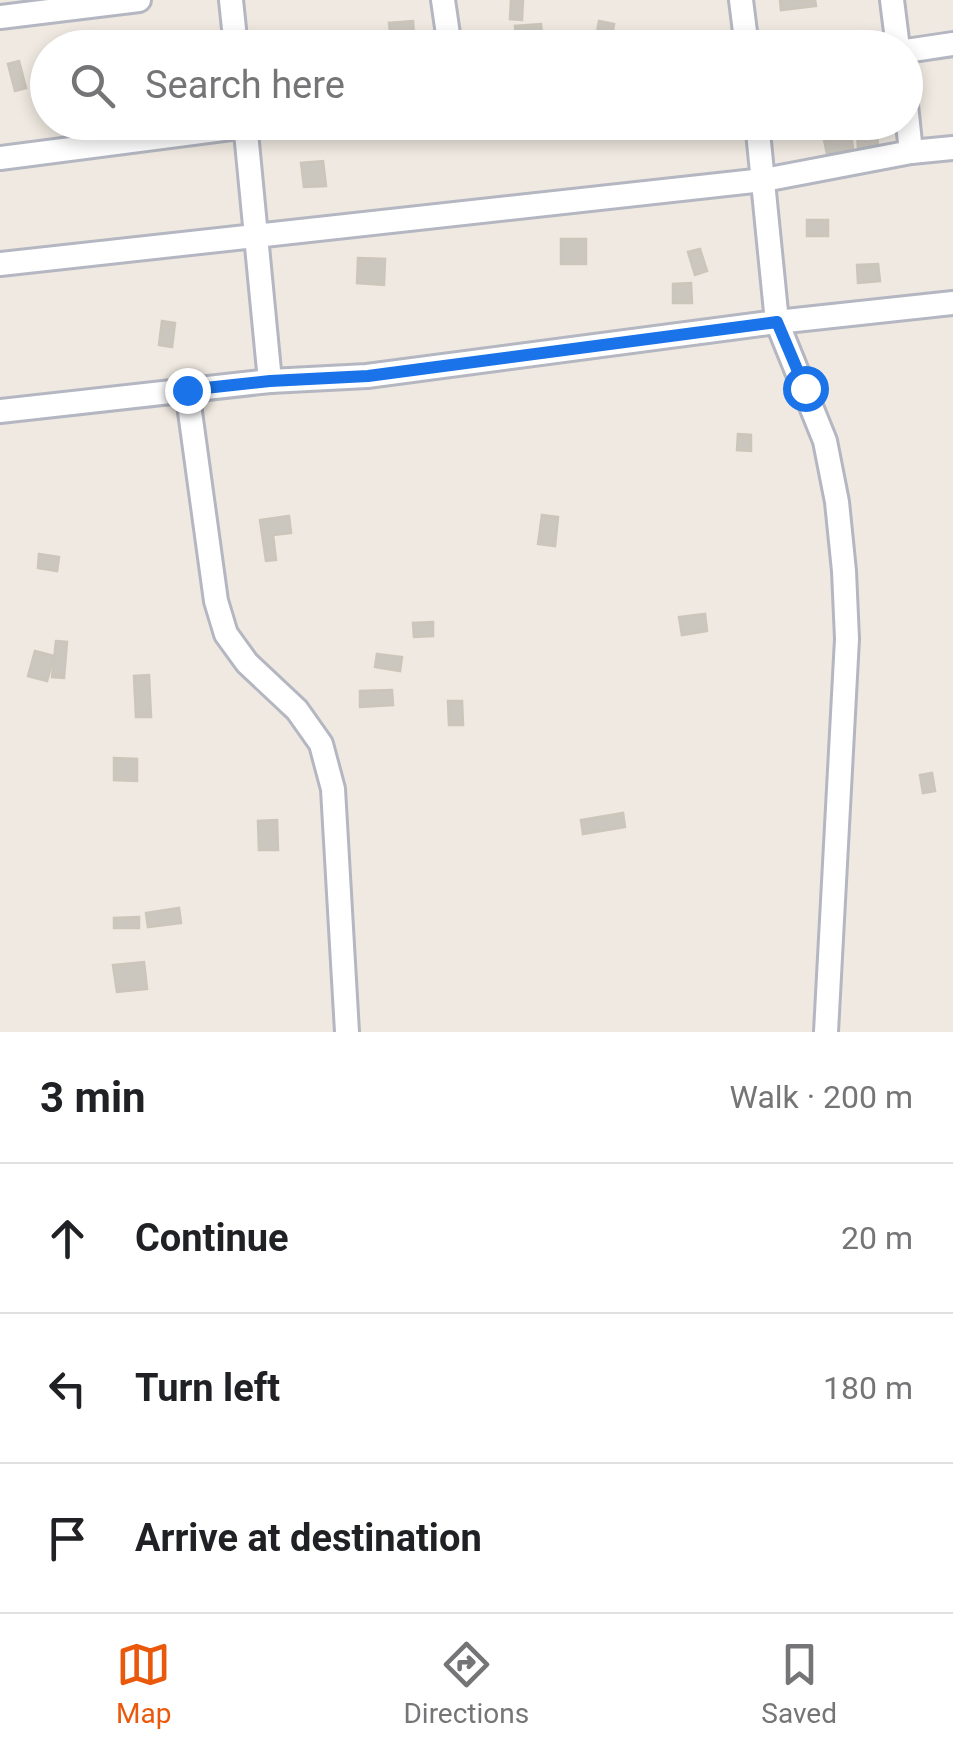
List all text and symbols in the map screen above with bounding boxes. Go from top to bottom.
search box [30,30,923,140]
icon: search [65,58,120,113]
text: Search here [145,63,345,107]
route start [783,366,829,412]
route end [165,368,211,414]
text: 3 min [40,1073,146,1122]
text: Walk · 200 m [730,1078,913,1116]
icon: ahead [40,1211,95,1266]
text: Continue [135,1216,289,1260]
text: 20 m [841,1219,913,1257]
icon: left [40,1361,95,1416]
text: Turn left [135,1366,280,1410]
text: 180 m [823,1369,913,1407]
icon: arrive [40,1511,95,1566]
text: Arrive at destination [135,1516,482,1560]
tab: Map [116,1637,171,1730]
tab: Directions [403,1637,529,1730]
tab: Saved [761,1637,837,1730]

